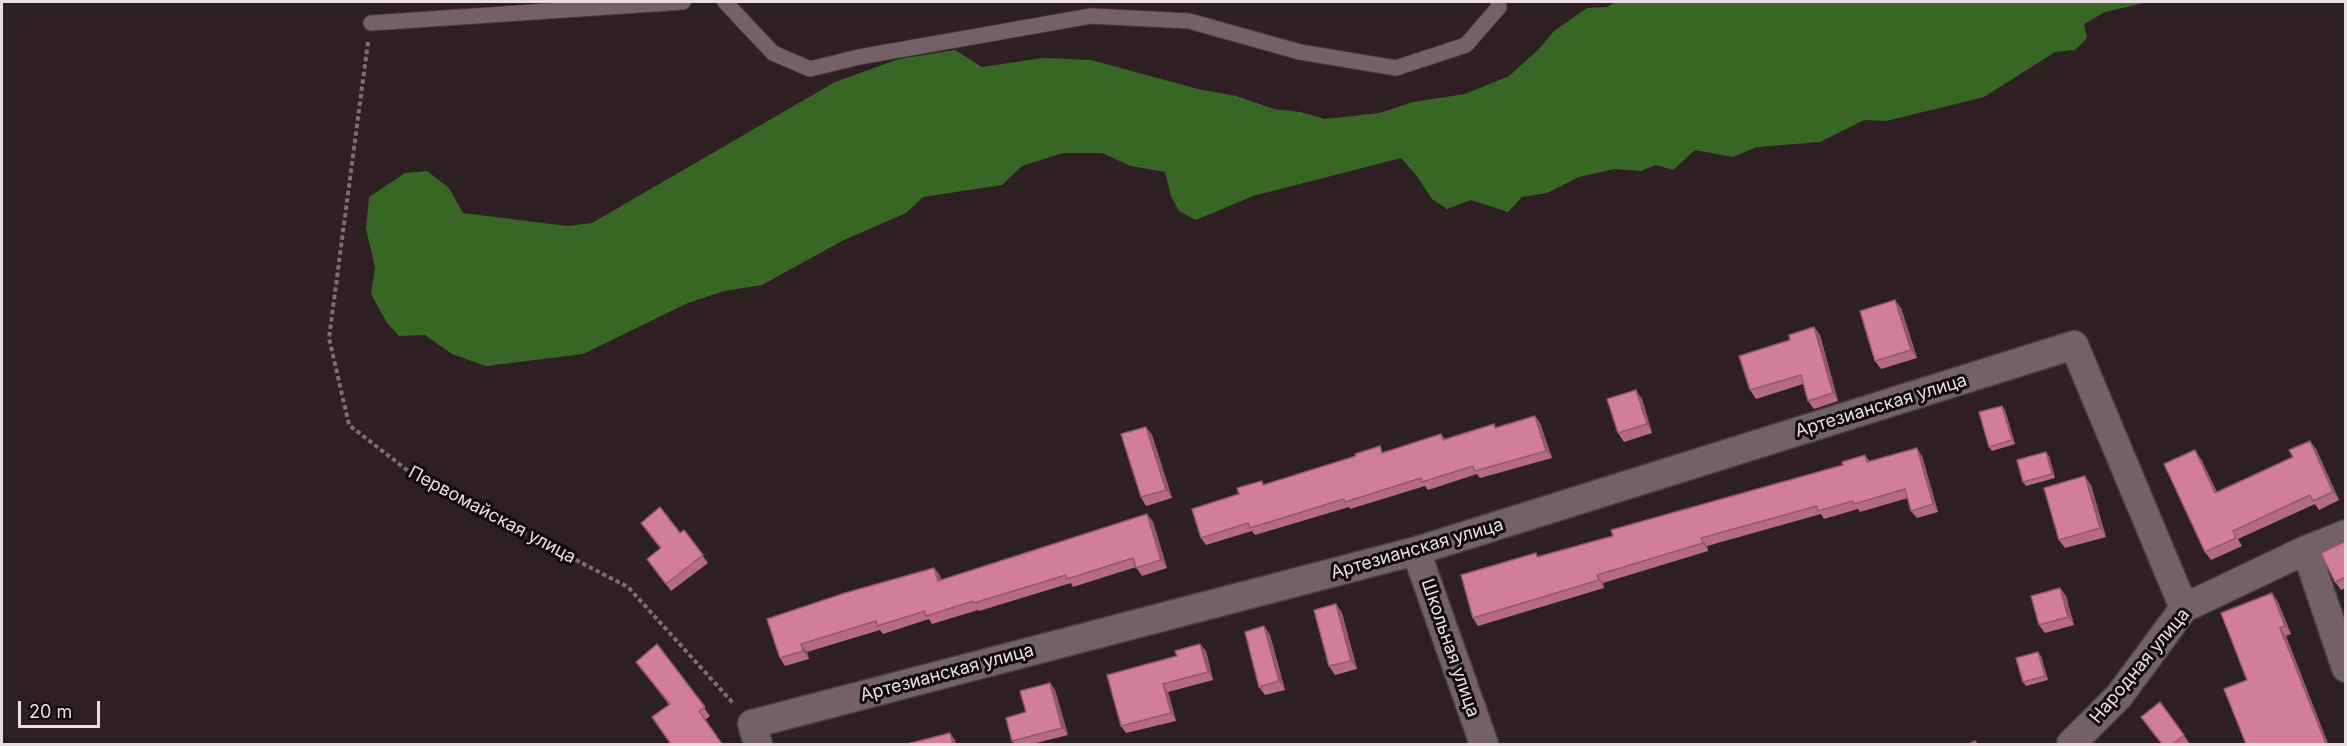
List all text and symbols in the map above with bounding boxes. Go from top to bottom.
street label: Артезианская улица [1792,370,1970,442]
street label: Первомайская улица [404,462,580,568]
street label: Артезианская улица [1328,514,1506,584]
street label: Школьная улица [1416,576,1484,720]
street label: Народная улица [2086,604,2194,728]
street label: Артезианская улица [858,639,1036,707]
scale bar [21,689,104,727]
text: 20 m [29,701,72,722]

